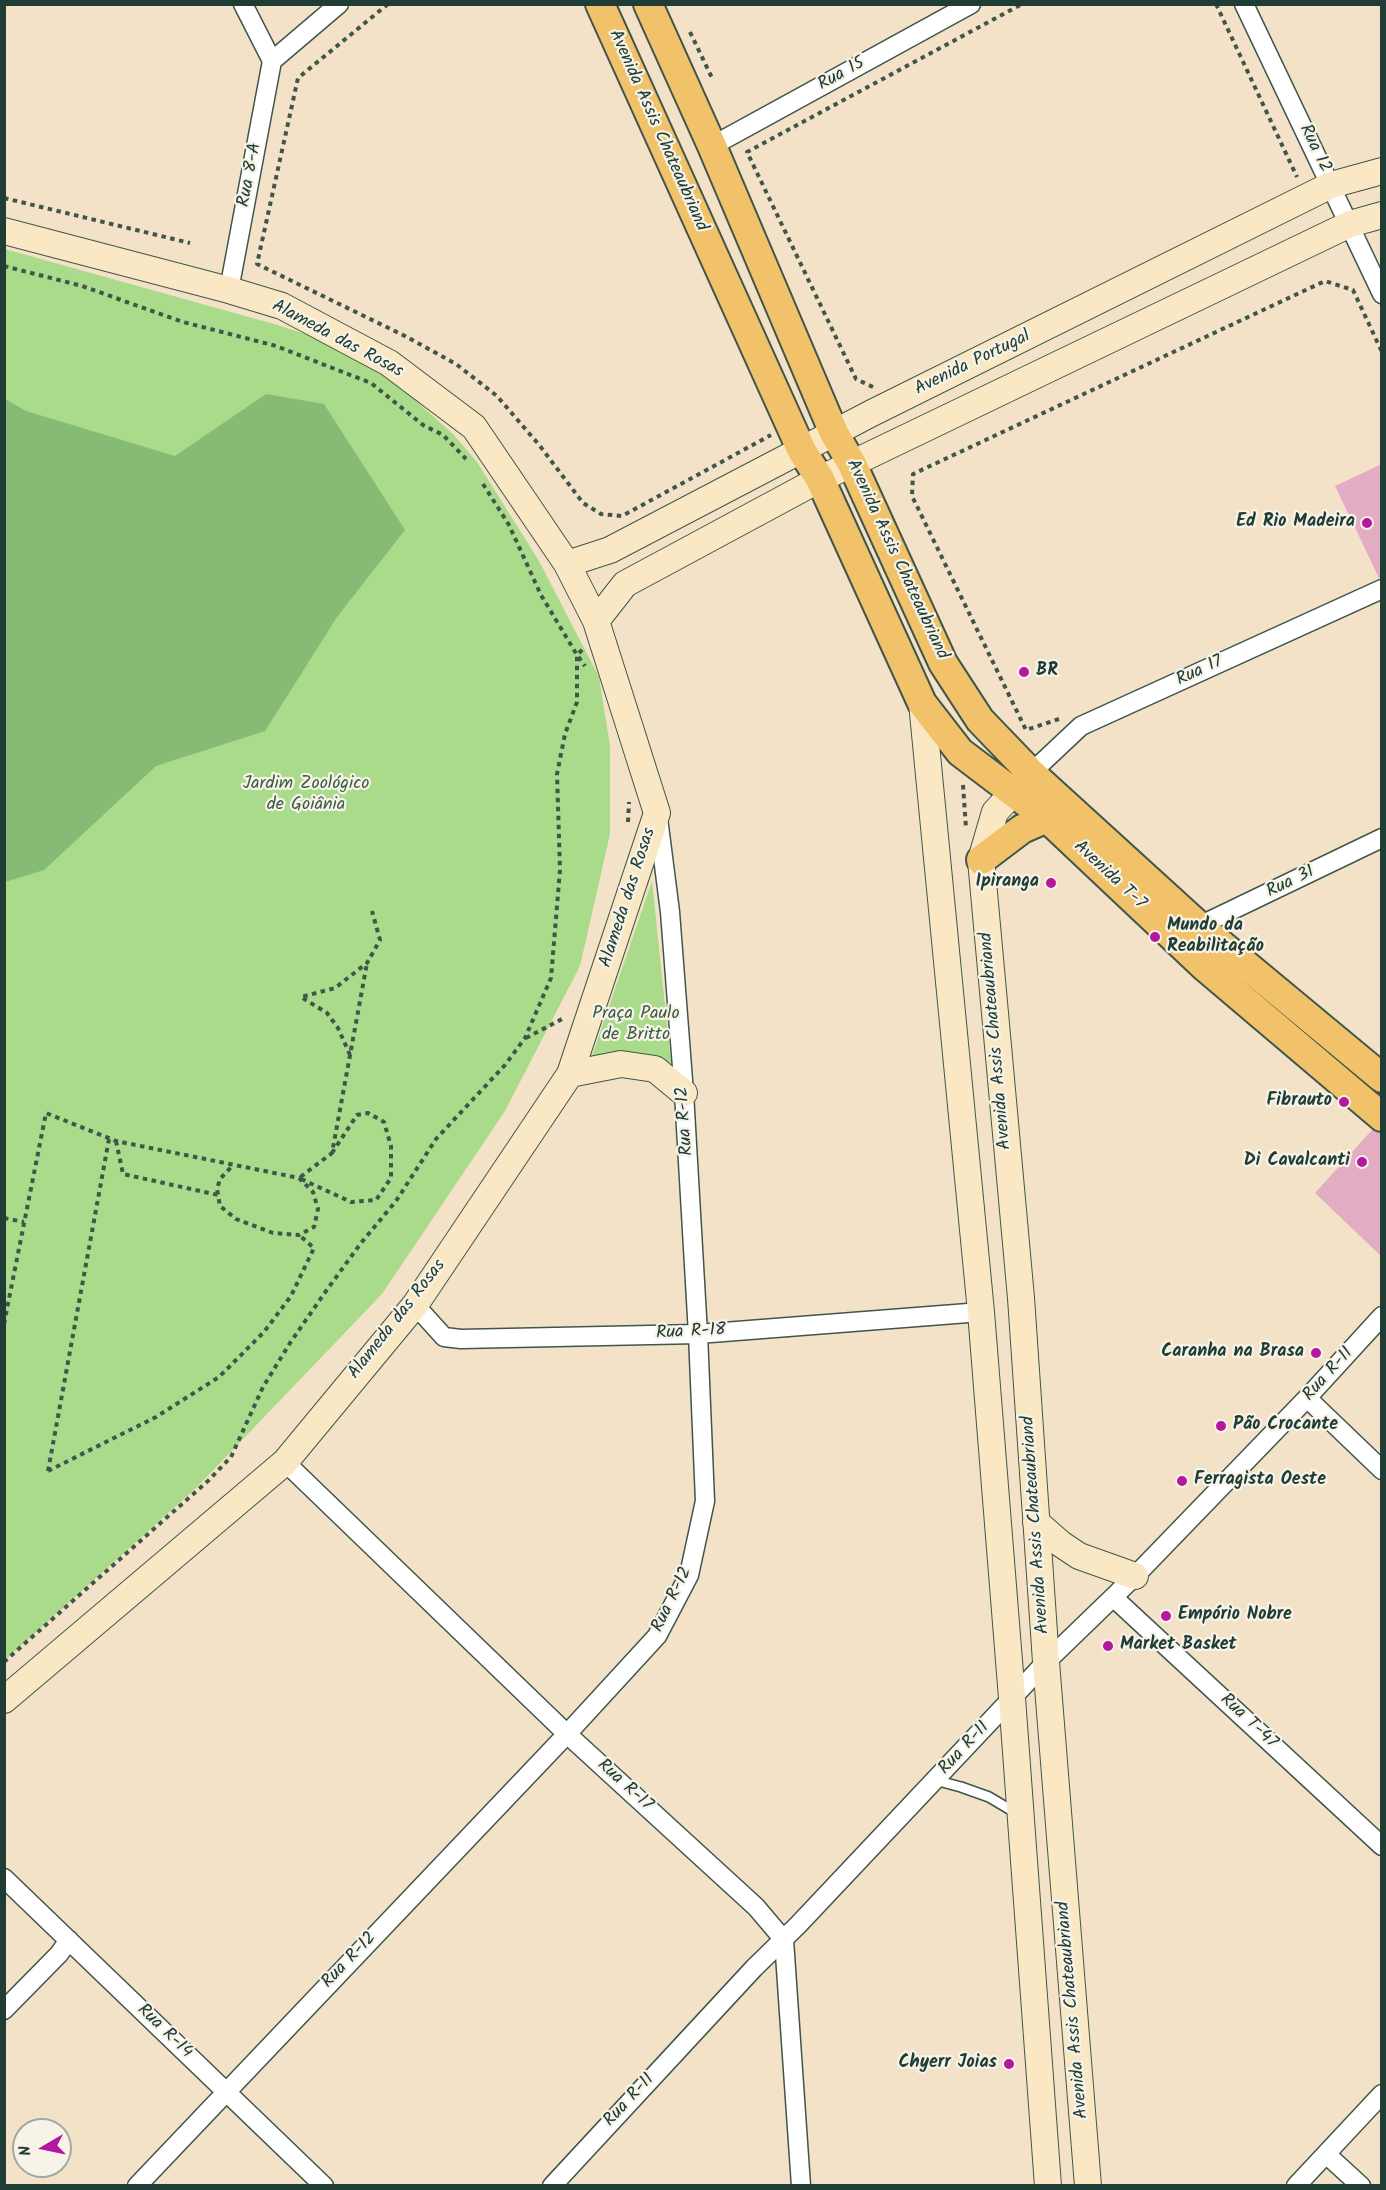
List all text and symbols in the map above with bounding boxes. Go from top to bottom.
street label: Avenida Assis Chateaubriand [603,27,711,235]
street label: Rua 15 [815,53,869,97]
street label: Rua 12 [1293,121,1335,177]
street label: Rua 8-A [234,141,268,209]
street label: Alameda das Rosas [268,296,406,384]
street label: Avenida Portugal [912,327,1034,401]
street label: Avenida Assis Chateaubriand [840,456,952,664]
place label: Ed Rio Madeira [1236,512,1355,534]
marker: Ed Rio Madeira [1360,516,1374,530]
street label: Rua 17 [1173,652,1227,692]
place label: BR [1036,661,1058,683]
marker: BR [1017,665,1031,679]
park label: Jardim Zoológico de Goiânia [243,774,369,816]
street label: Alameda das Rosas [596,825,662,971]
street label: Avenida T-7 [1068,837,1150,915]
street label: Rua 31 [1263,862,1319,904]
place label: Ipiranga [976,872,1039,894]
marker: Ipiranga [1044,876,1058,890]
place label: Mundo da Reabilitação [1167,916,1264,958]
marker: Mundo da Reabilitação [1148,930,1162,944]
street label: Avenida Assis Chateaubriand [977,931,1017,1151]
park label: Praça Paulo de Britto [592,1004,680,1046]
street label: Rua R-12 [673,1085,699,1157]
place label: Fibrauto [1267,1091,1332,1113]
marker: Fibrauto [1337,1095,1351,1109]
place label: Di Cavalcanti [1244,1151,1350,1173]
marker: Di Cavalcanti [1355,1155,1369,1169]
street label: Alameda das Rosas [345,1256,451,1384]
street label: Rua R-18 [655,1320,727,1346]
place label: Caranha na Brasa [1161,1342,1304,1364]
street label: Rua R-11 [1299,1344,1359,1406]
marker: Caranha na Brasa [1309,1346,1323,1360]
street label: Avenida Assis Chateaubriand [1019,1415,1055,1635]
place label: Pão Crocante [1233,1415,1338,1437]
marker: Pão Crocante [1214,1419,1228,1433]
place label: Ferragista Oeste [1194,1470,1326,1492]
marker: Ferragista Oeste [1175,1474,1189,1488]
street label: Rua R-12 [648,1564,698,1636]
place label: Empório Nobre [1178,1605,1292,1627]
marker: Empório Nobre [1159,1609,1173,1623]
place label: Market Basket [1120,1635,1237,1657]
marker: Market Basket [1101,1639,1115,1653]
street label: Rua T-47 [1215,1690,1281,1754]
street label: Rua R-11 [935,1718,995,1780]
street label: Rua R-17 [592,1755,656,1817]
street label: Avenida Assis Chateaubriand [1054,1900,1094,2120]
street label: Rua R-12 [318,1928,382,1994]
street label: Rua R-14 [132,2000,196,2064]
place label: Chyerr Joias [898,2053,997,2075]
marker: Chyerr Joias [1002,2057,1016,2071]
street label: Rua R-11 [600,2070,660,2132]
north arrow [12,2118,72,2178]
text: N [13,2144,39,2158]

